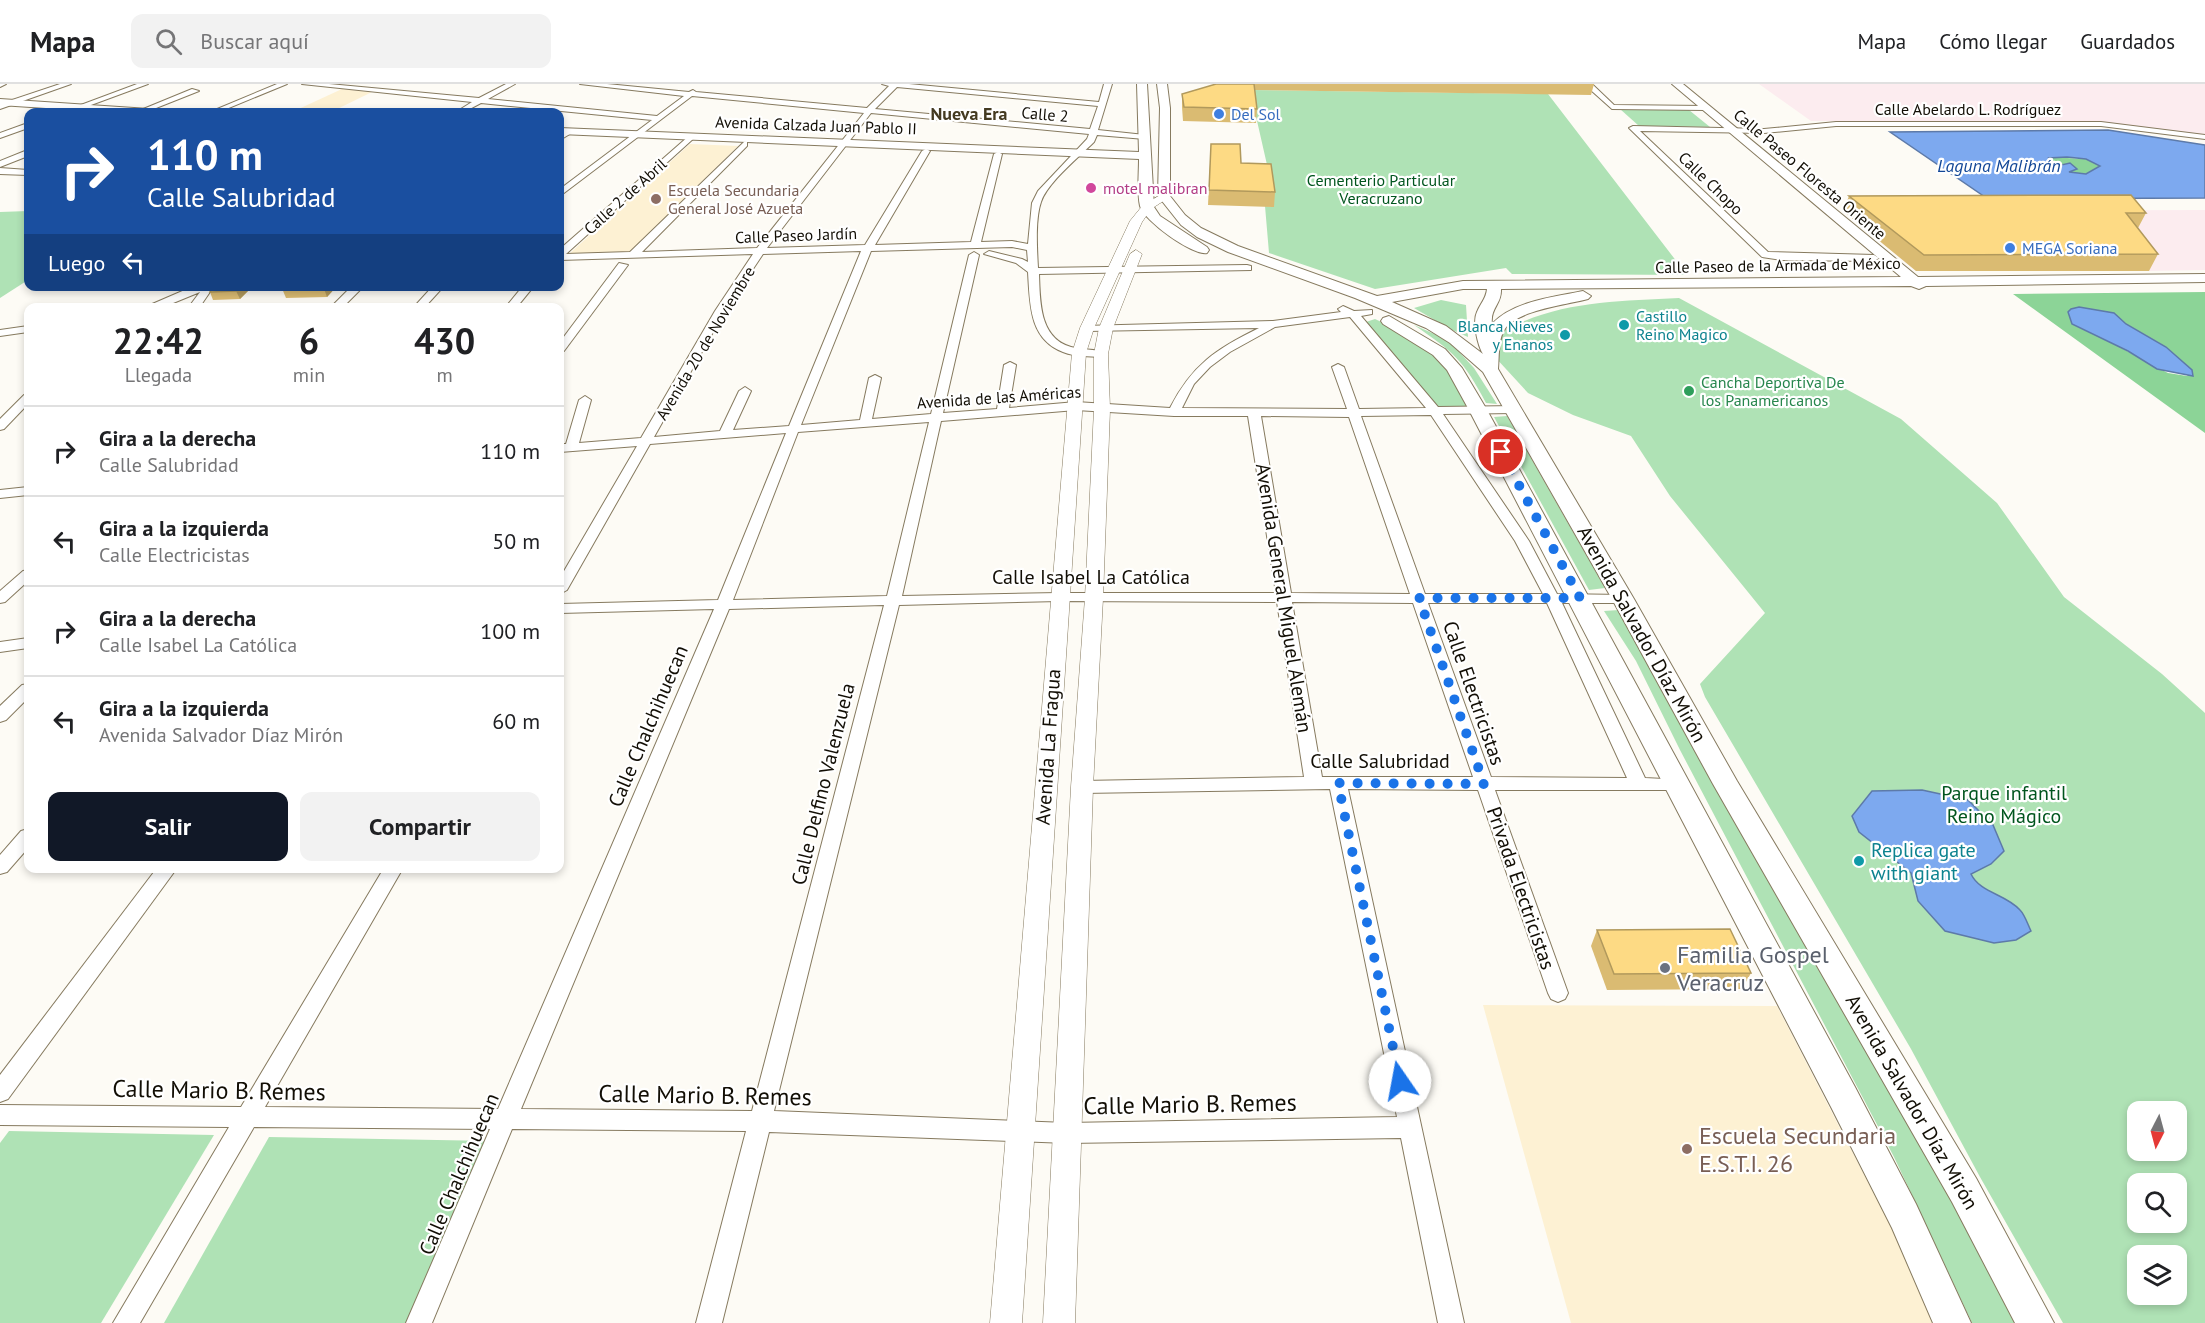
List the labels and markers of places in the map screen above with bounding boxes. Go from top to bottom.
place label: Del Sol [1231,104,1281,124]
marker: Del Sol [1212,107,1226,121]
place label: motel malibran [1103,178,1208,198]
place label: Escuela Secundaria General José Azueta [668,180,803,218]
marker: motel malibran [1084,181,1098,195]
marker: Escuela Secundaria General José Azueta [649,192,663,206]
place label: MEGA Soriana [2022,238,2117,258]
marker: MEGA Soriana [2003,241,2017,255]
place label: Castillo Reino Magico [1636,306,1728,344]
place label: Blanca Nieves y Enanos [1458,316,1553,354]
marker: Castillo Reino Magico [1617,318,1631,332]
marker: Blanca Nieves y Enanos [1558,328,1572,342]
place label: Cancha Deportiva De los Panamericanos [1701,372,1845,410]
marker: Cancha Deportiva De los Panamericanos [1682,384,1696,398]
pin [1475,426,1526,477]
place label: Replica gate with giant [1871,837,1976,886]
marker: Replica gate with giant [1852,854,1866,868]
place label: Familia Gospel Veracruz [1676,939,1829,998]
marker: Familia Gospel Veracruz [1658,961,1672,975]
place label: Escuela Secundaria E.S.T.I. 26 [1699,1120,1896,1179]
marker: Escuela Secundaria E.S.T.I. 26 [1680,1142,1694,1156]

